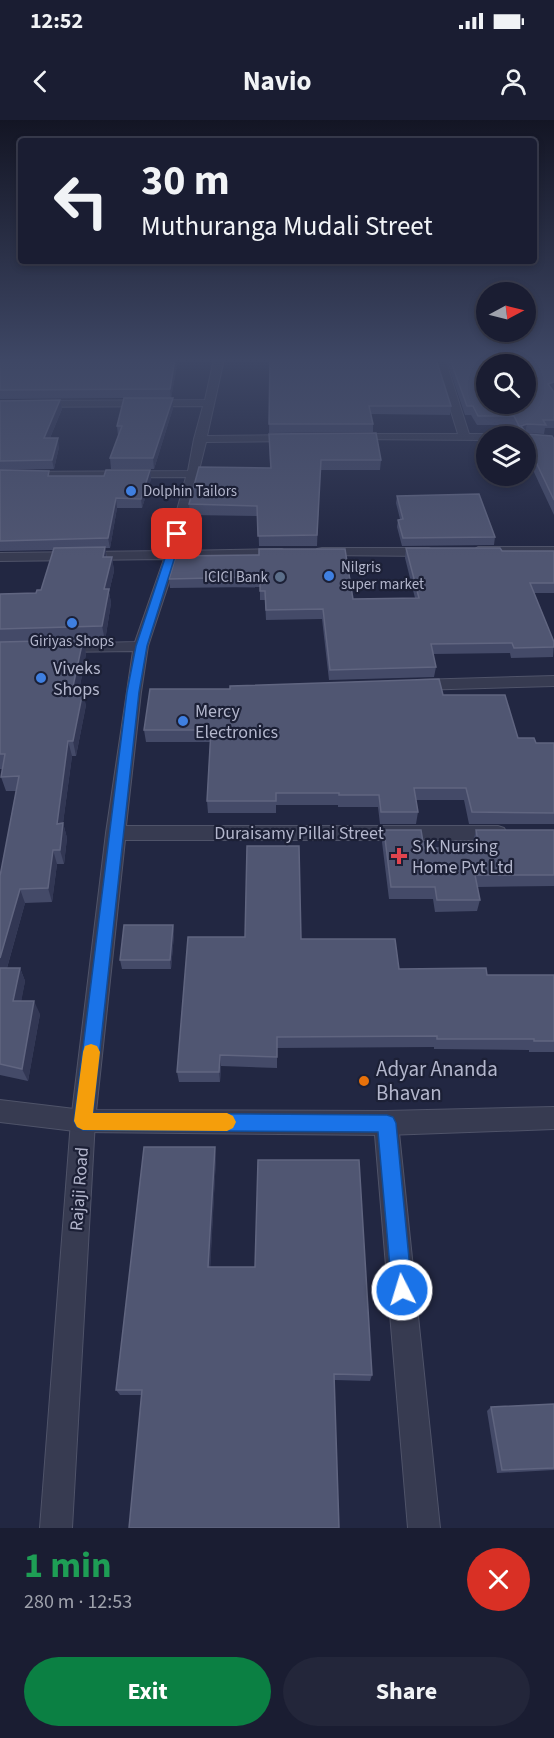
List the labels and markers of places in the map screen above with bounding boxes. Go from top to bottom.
place label: Dolphin Tailors [143,481,237,502]
marker: Dolphin Tailors [124,484,138,498]
pin [151,508,202,559]
place label: Nilgris super market [341,557,424,595]
place label: ICICI Bank [204,567,269,588]
marker: Nilgris super market [322,569,336,583]
marker: ICICI Bank [273,570,287,584]
marker: Giriyas Shops [65,616,79,630]
place label: Giriyas Shops [30,631,114,652]
place label: Viveks Shops [53,656,100,702]
marker: Viveks Shops [34,671,48,685]
place label: Mercy Electronics [195,699,278,745]
marker: Mercy Electronics [176,714,190,728]
place label: S K Nursing Home Pvt Ltd [412,834,513,880]
marker: S K Nursing Home Pvt Ltd [390,847,408,865]
place label: Adyar Ananda Bhavan [376,1054,498,1108]
marker: Adyar Ananda Bhavan [357,1074,371,1088]

